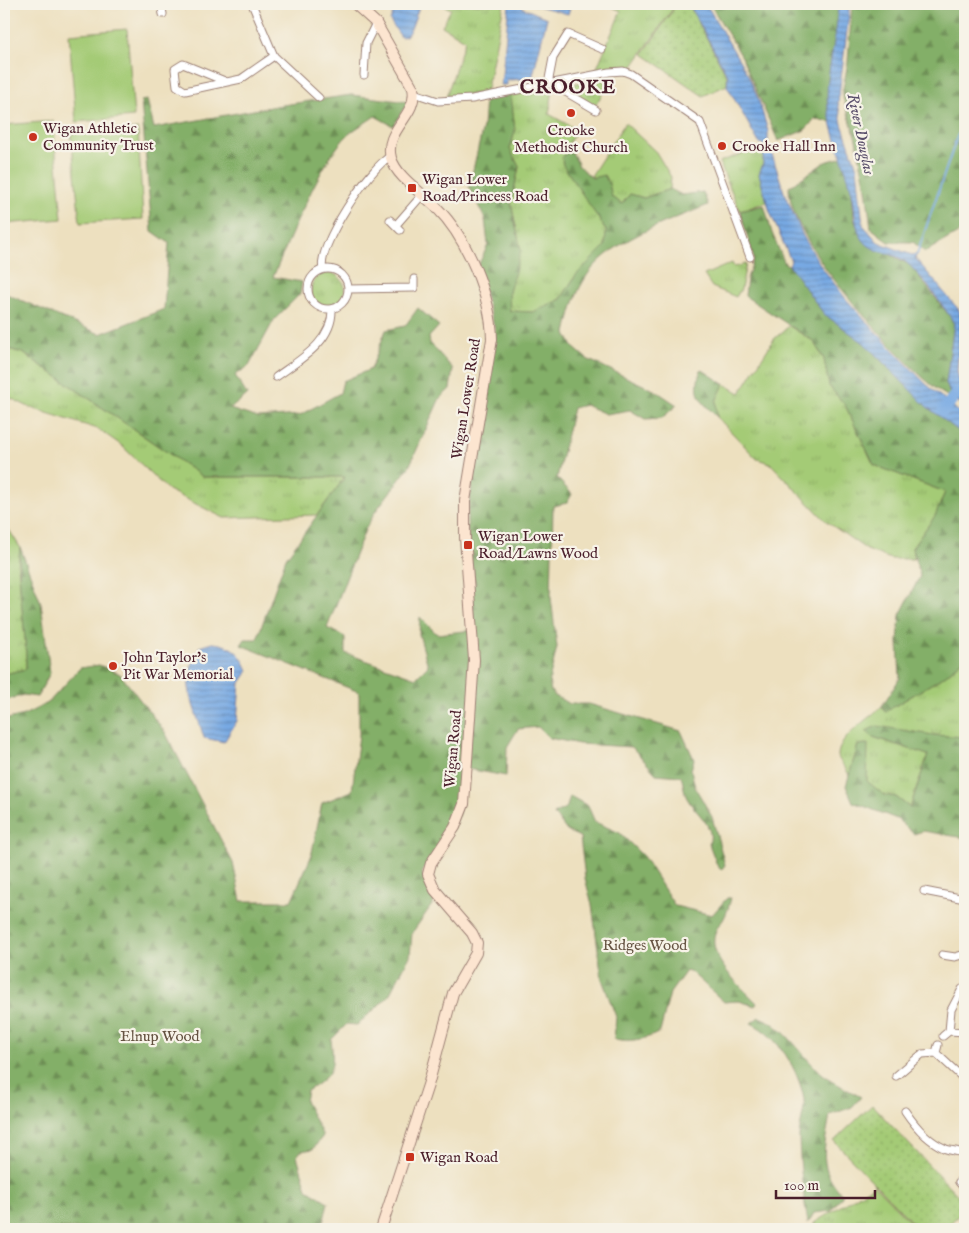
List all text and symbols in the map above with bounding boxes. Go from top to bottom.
district label: CROOKE [520,75,616,100]
water label: River Douglas [842,92,878,177]
marker: Crooke Methodist Church [565,107,577,119]
place label: Wigan Athletic Community Trust [43,119,154,155]
place label: Crooke Methodist Church [514,121,628,157]
marker: Wigan Athletic Community Trust [27,131,39,143]
place label: Crooke Hall Inn [732,137,836,156]
marker: Crooke Hall Inn [716,140,728,152]
place label: Wigan Lower Road/Princess Road [422,170,549,206]
marker: Wigan Lower Road/Princess Road [406,182,418,194]
street label: Wigan Lower Road [447,336,485,461]
place label: Wigan Lower Road/Lawns Wood [478,527,599,563]
marker: Wigan Lower Road/Lawns Wood [462,539,474,551]
place label: John Taylor's Pit War Memorial [121,648,234,684]
marker: John Taylor's Pit War Memorial [107,660,119,672]
street label: Wigan Road [440,708,466,789]
park label: Ridges Wood [603,936,688,955]
park label: Elnup Wood [120,1027,201,1046]
place label: Wigan Road [420,1148,499,1167]
marker: Wigan Road [404,1151,416,1163]
scale bar [776,1168,875,1200]
text: 100 m [784,1176,820,1195]

